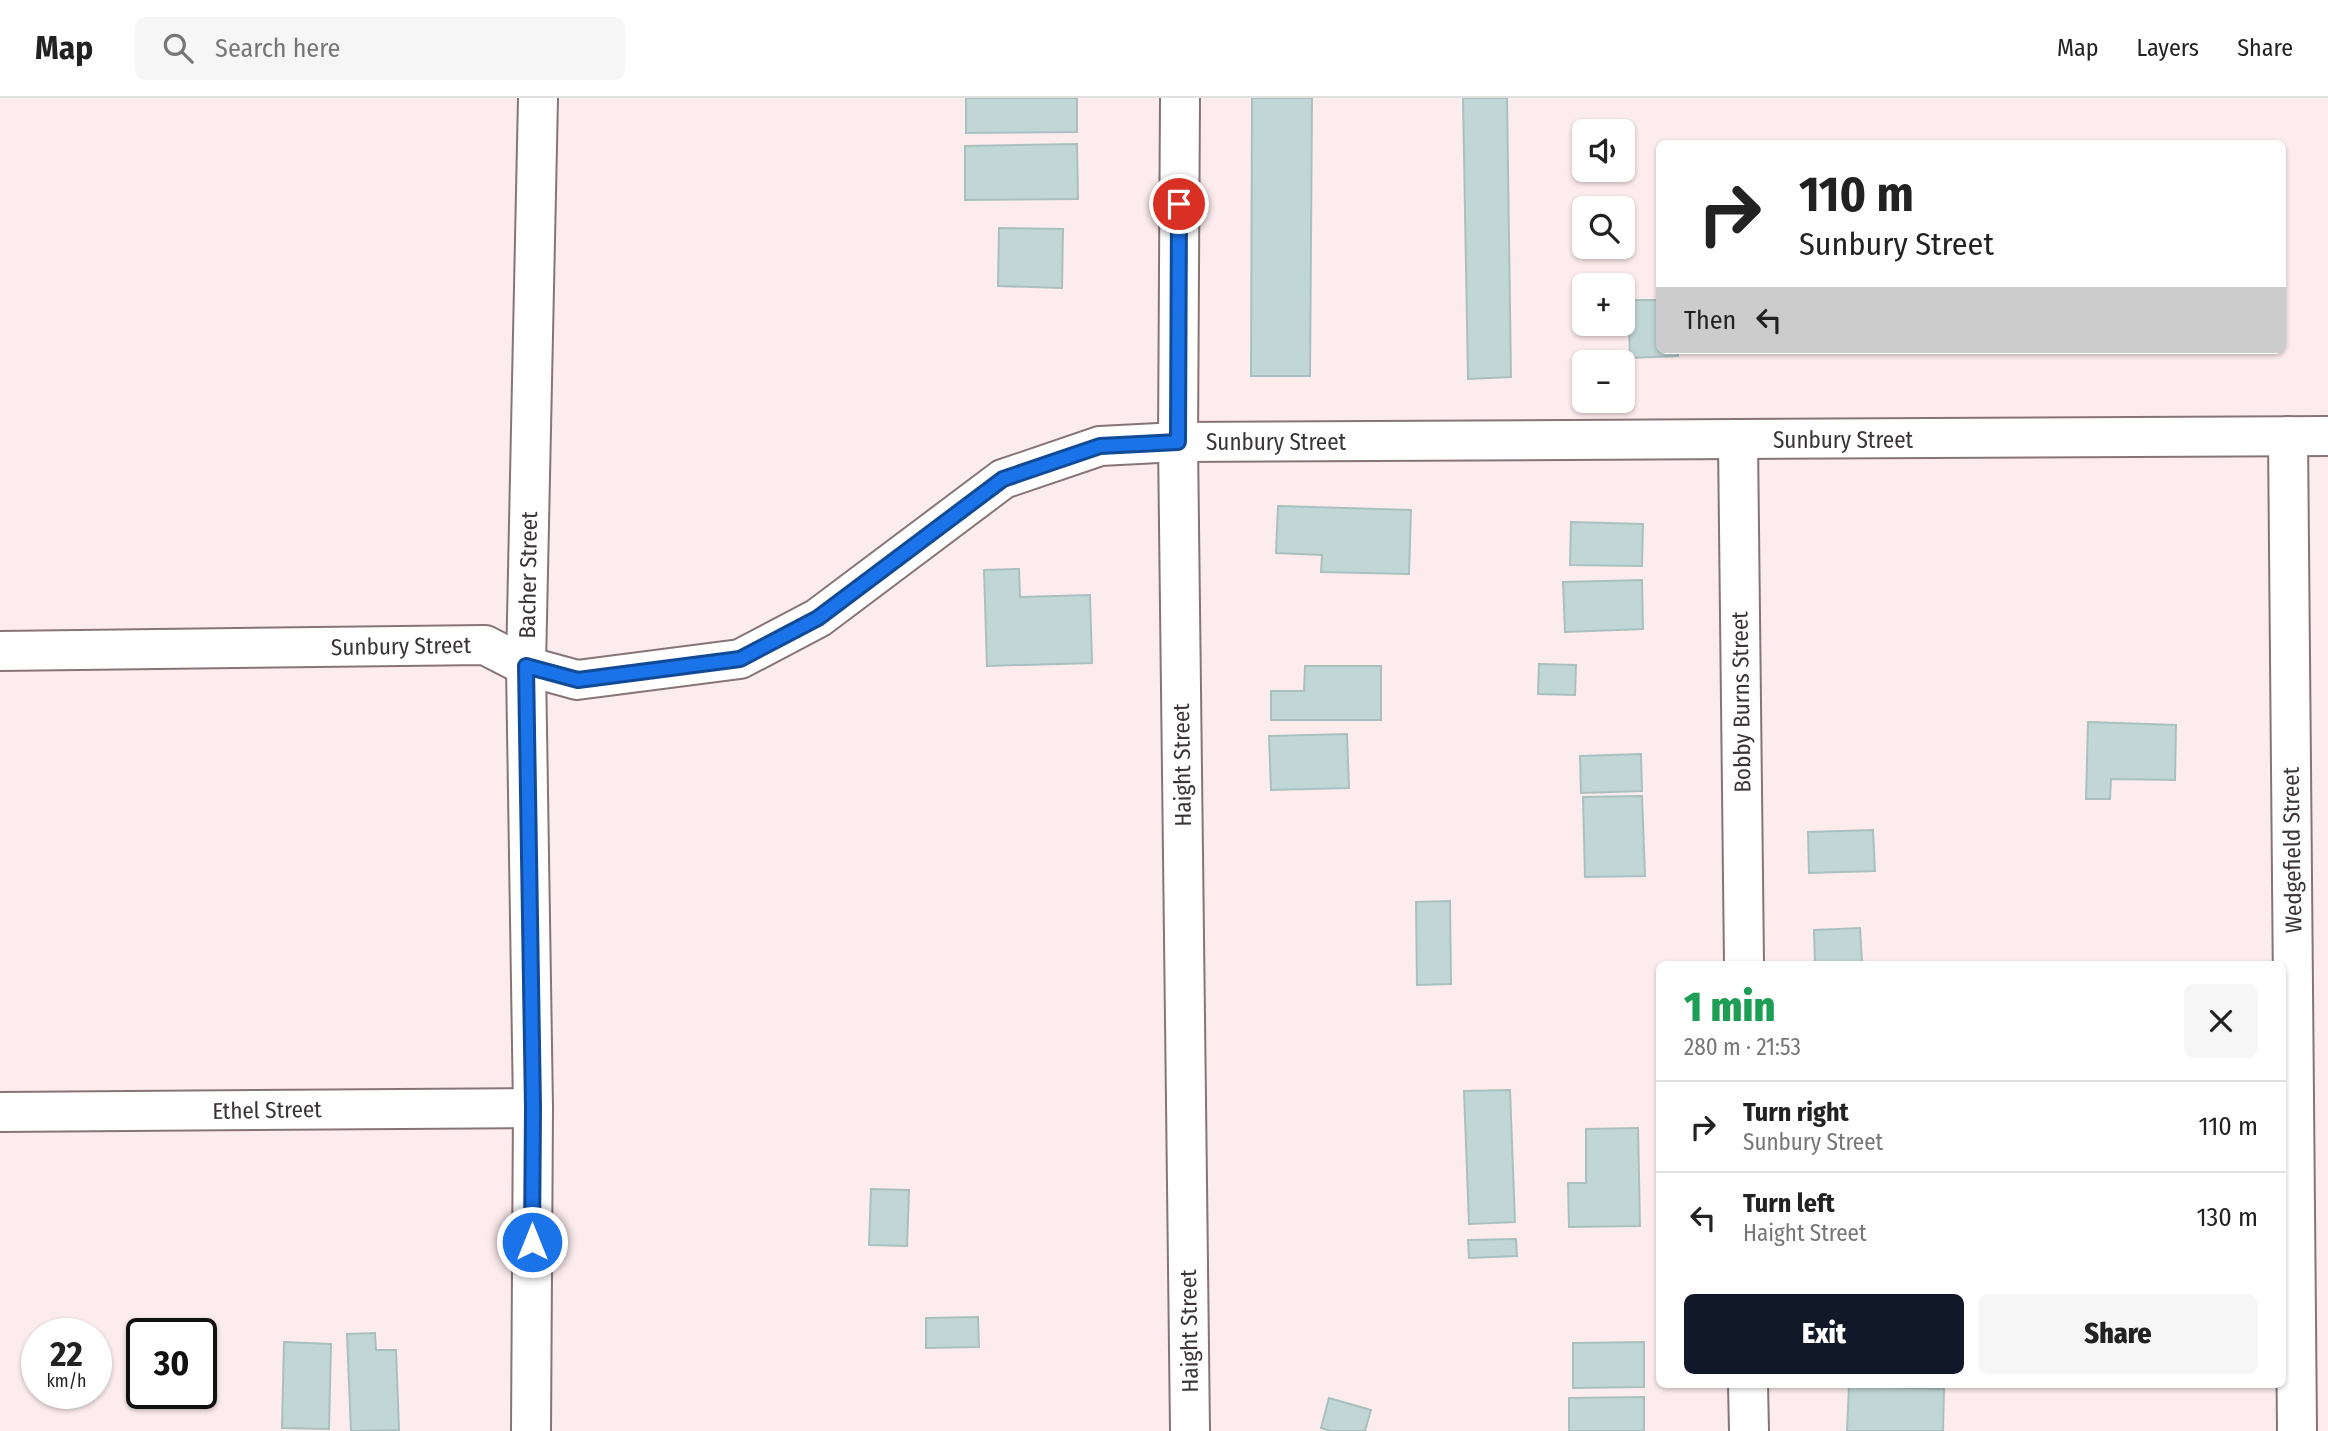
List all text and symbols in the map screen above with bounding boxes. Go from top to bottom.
search box [135,17,625,80]
text: Map [35,28,93,68]
icon: search [159,29,197,67]
text: Search here [215,33,340,64]
text: Map [2057,34,2099,62]
text: Layers [2137,34,2199,62]
text: Share [2237,34,2293,62]
map controls [1572,119,1635,413]
button: sound [1572,119,1635,182]
text: 110 m [1799,165,1914,224]
icon: right [1684,168,1775,259]
pin [1149,174,1209,234]
icon: arrive [1160,185,1198,223]
button: search [1572,196,1635,259]
text: Sunbury Street [1799,225,1994,263]
button: + [1572,273,1635,336]
icon: left [1750,301,1788,339]
text: Then [1684,305,1736,336]
button: − [1572,350,1635,413]
street label: Sunbury Street [1773,426,1914,454]
street label: Sunbury Street [1206,428,1347,456]
street label: Bacher Street [513,511,543,639]
street label: Bobby Burns Street [1725,611,1757,793]
street label: Sunbury Street [331,631,472,661]
street label: Haight Street [1167,703,1197,827]
street label: Wedgefield Street [2277,766,2307,933]
text: 1 min [1684,982,1775,1032]
button: close [2184,984,2258,1058]
text: 280 m · 21:53 [1684,1033,1801,1061]
street label: Ethel Street [212,1095,322,1125]
text: Turn right [1743,1097,1849,1128]
icon: right [1684,1108,1722,1146]
text: 110 m [2198,1111,2258,1142]
text: Sunbury Street [1743,1128,1883,1156]
text: Turn left [1743,1188,1835,1219]
icon: left [1684,1199,1722,1237]
text: 130 m [2196,1202,2258,1233]
position arrow [495,1205,569,1279]
text: Haight Street [1743,1219,1866,1247]
street label: Haight Street [1174,1269,1204,1393]
button: Exit [1684,1294,1964,1374]
button: Share [1978,1294,2258,1374]
speed limit sign: 30 [126,1318,217,1409]
text: 22 [50,1333,83,1375]
text: km/h [46,1370,87,1392]

